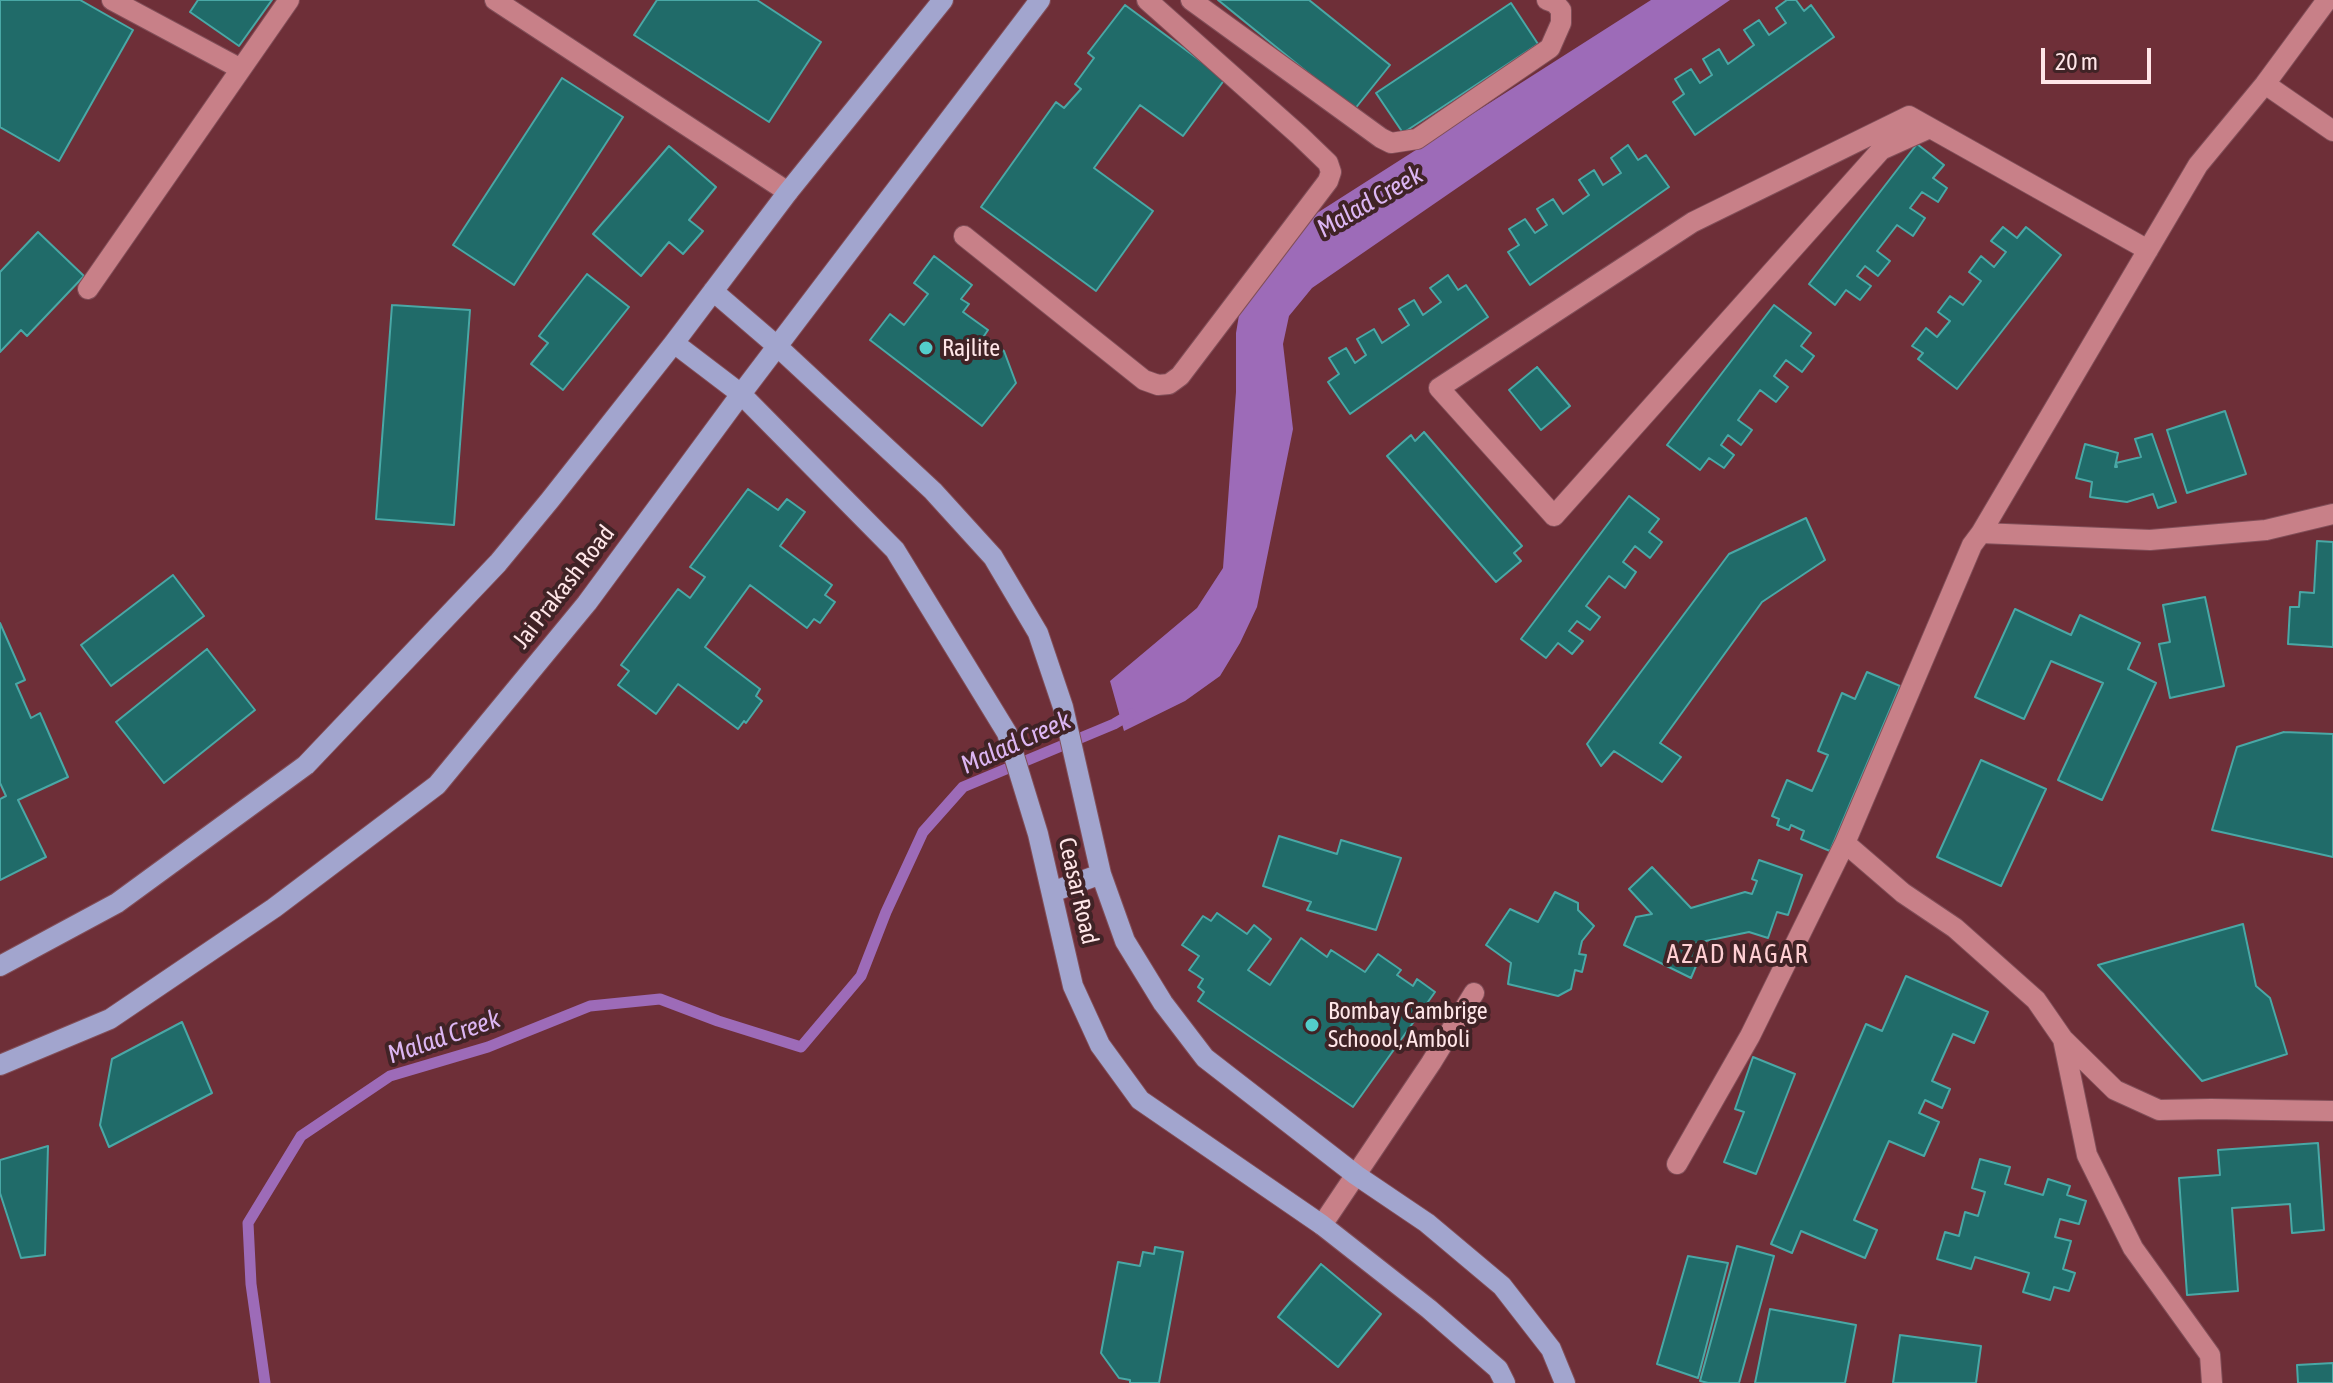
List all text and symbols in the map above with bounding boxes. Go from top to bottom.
scale bar [2045,32,2155,82]
text: 20 m [2055,48,2098,75]
water label: Malad Creek [1311,159,1429,245]
place label: Rajlite [942,334,1000,362]
marker: Rajlite [917,339,935,357]
street label: Jai Prakash Road [507,520,621,654]
water label: Malad Creek [956,705,1076,781]
street label: Ceasar Road [1052,835,1104,947]
district label: AZAD NAGAR [1667,939,1809,971]
place label: Bombay Cambrige Schoool, Amboli [1328,997,1488,1053]
water label: Malad Creek [384,1003,504,1071]
marker: Bombay Cambrige Schoool, Amboli [1303,1016,1321,1034]

